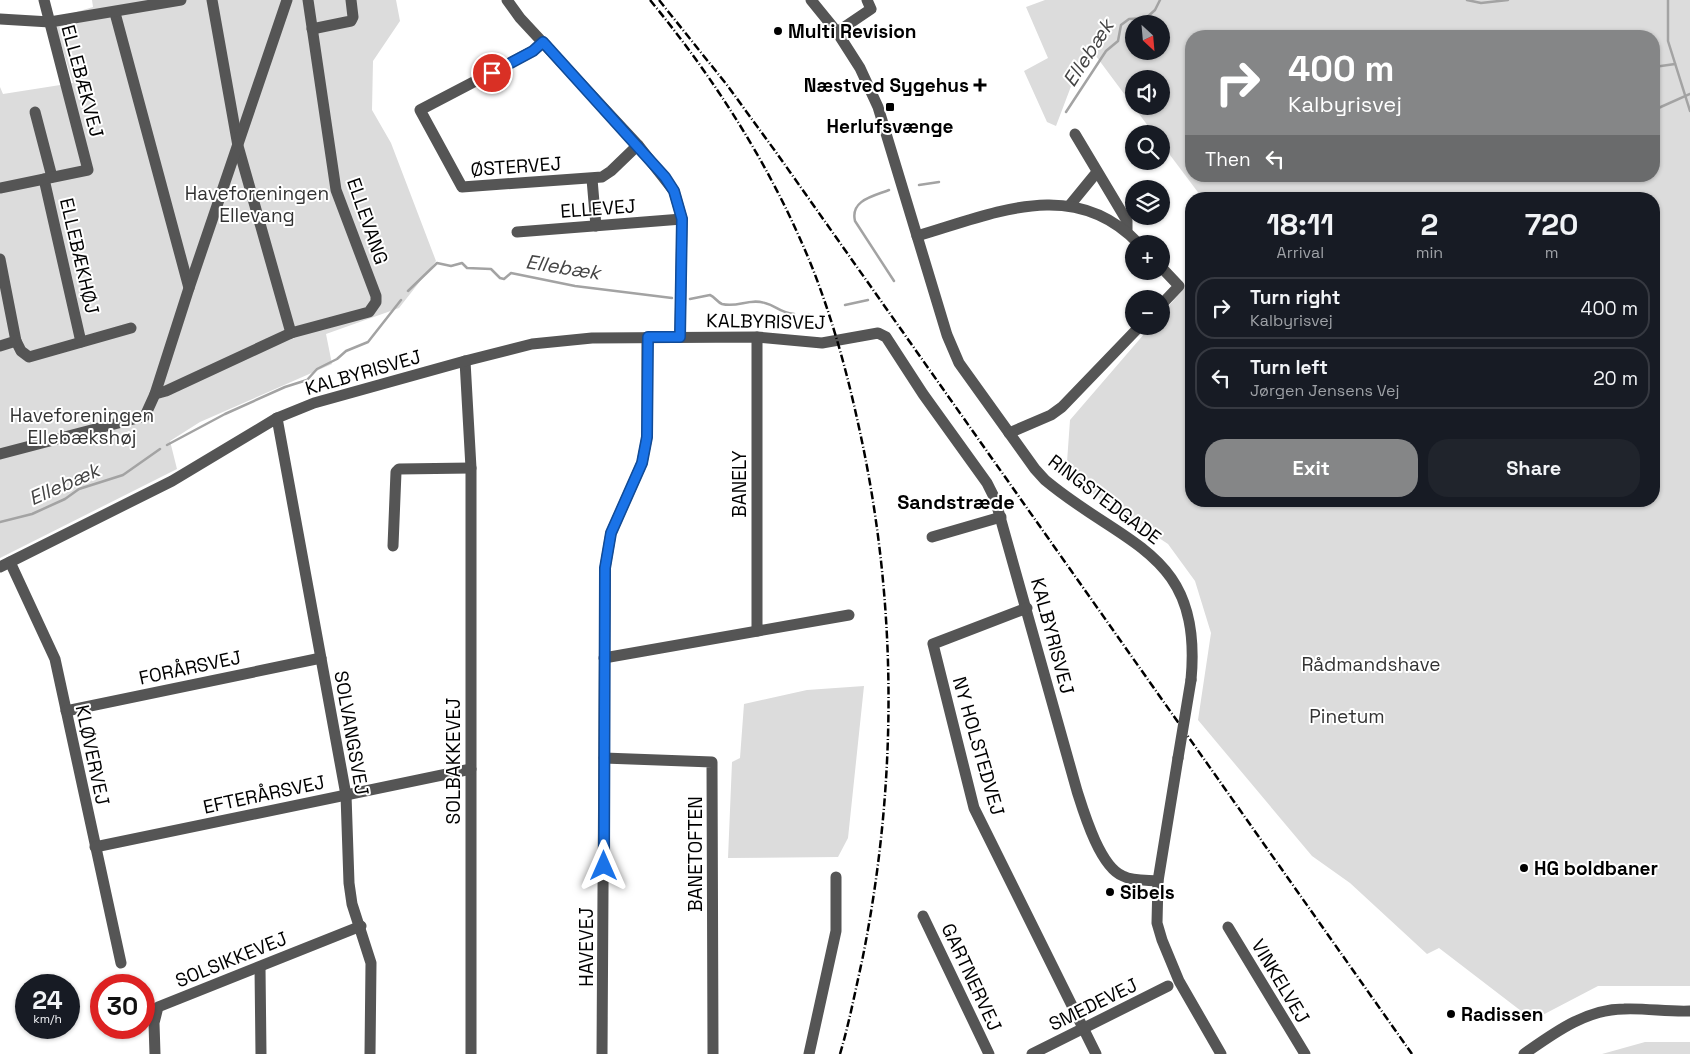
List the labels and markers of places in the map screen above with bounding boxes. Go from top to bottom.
place label: Multi Revision [788,19,917,44]
marker: Multi Revision [772,25,784,37]
pin [471,52,513,94]
place label: Næstved Sygehus [804,73,969,98]
marker: Næstved Sygehus [973,78,987,92]
marker: Herlufsvænge [884,101,896,113]
place label: Herlufsvænge [826,114,954,139]
place label: HG boldbaner [1534,856,1658,881]
marker: HG boldbaner [1518,862,1530,874]
place label: Sibels [1120,880,1175,905]
marker: Sibels [1104,886,1116,898]
place label: Radissen [1461,1002,1544,1027]
marker: Radissen [1445,1008,1457,1020]

